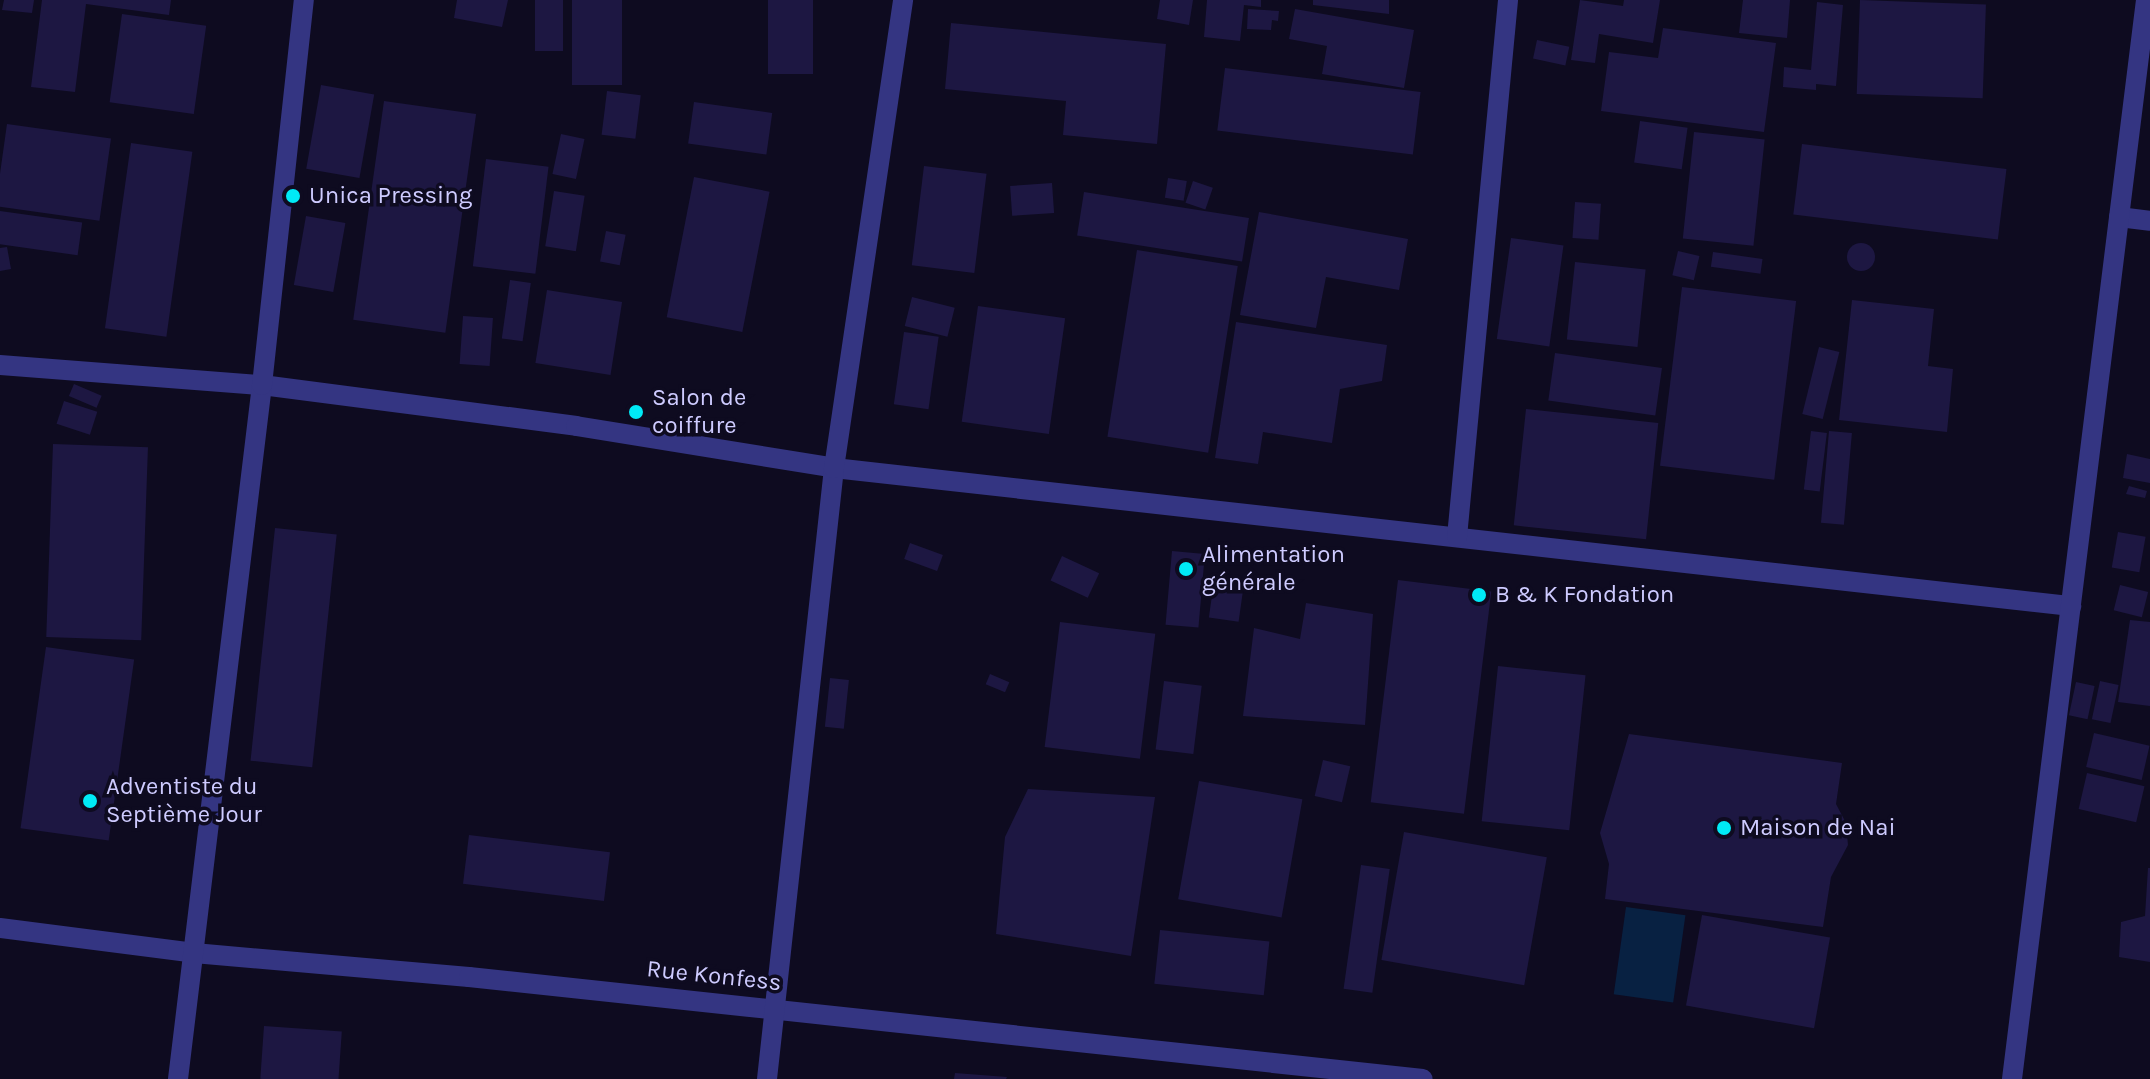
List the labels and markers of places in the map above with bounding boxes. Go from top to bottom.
place label: Unica Pressing [309,182,472,210]
marker: Unica Pressing [284,187,302,205]
place label: Salon de coiffure [652,384,746,440]
marker: Salon de coiffure [627,403,645,421]
place label: Alimentation générale [1202,541,1345,597]
marker: Alimentation générale [1177,560,1195,578]
place label: B & K Fondation [1495,581,1674,609]
marker: B & K Fondation [1470,586,1488,604]
place label: Adventiste du Septième Jour [106,773,262,829]
marker: Adventiste du Septième Jour [81,792,99,810]
place label: Maison de Nai [1740,814,1896,842]
marker: Maison de Nai [1715,819,1733,837]

